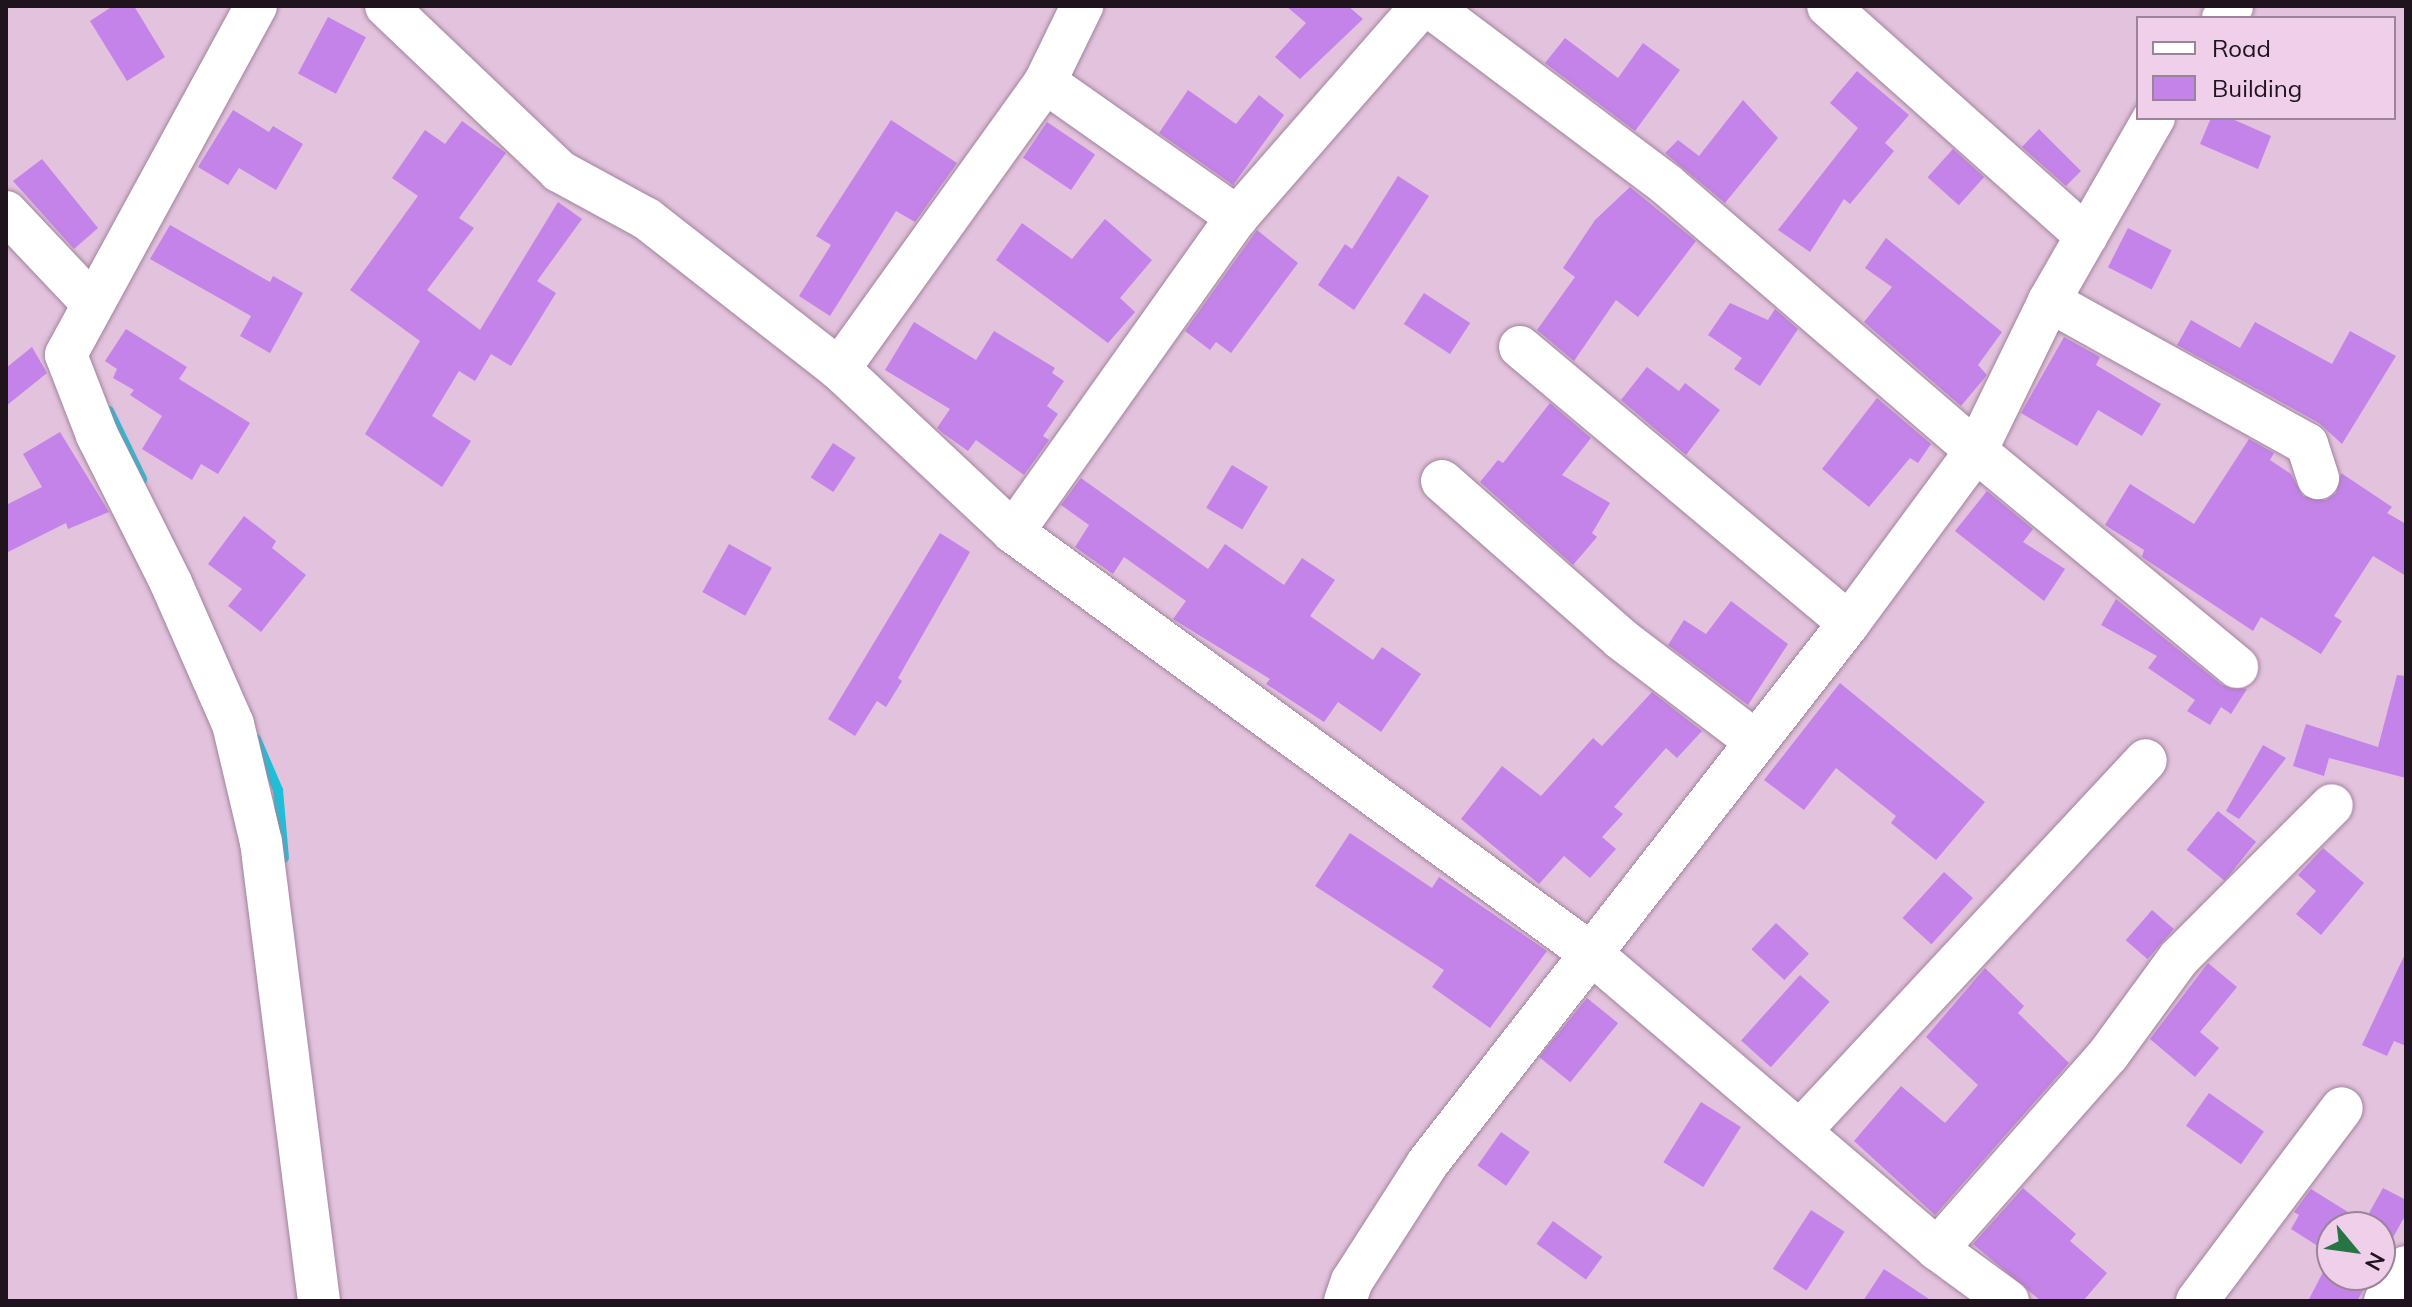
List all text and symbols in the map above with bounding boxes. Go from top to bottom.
legend [2136,16,2396,120]
text: Road [2212,33,2271,63]
text: Building [2212,73,2302,103]
north arrow [2316,1211,2396,1291]
text: N [2359,1248,2392,1276]

